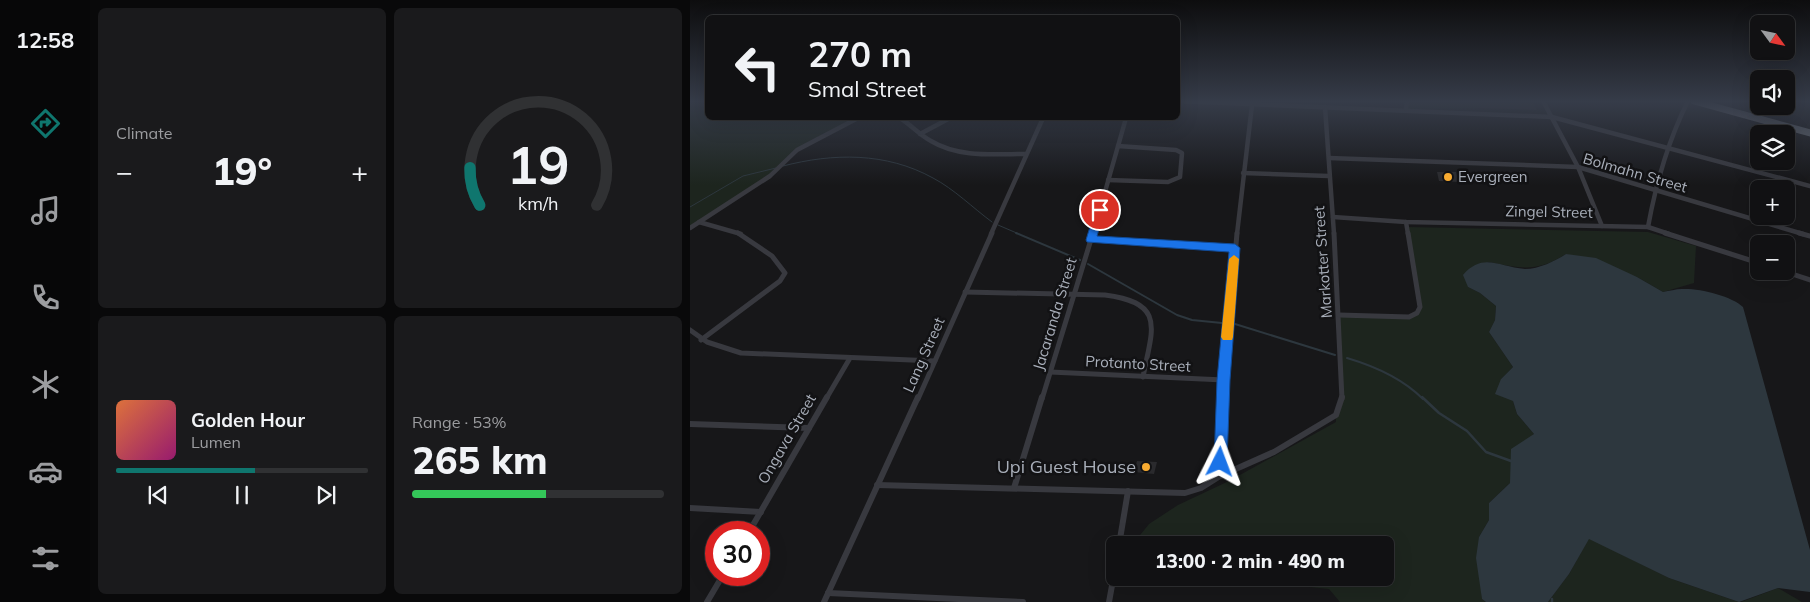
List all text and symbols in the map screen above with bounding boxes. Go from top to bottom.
north arrow [1750,15,1795,60]
map controls [1750,15,1795,280]
text: 12:58 [16,26,74,54]
text: 270 m [808,32,912,76]
icon: left [725,35,790,100]
button: sound [1750,70,1795,115]
text: Smal Street [808,75,926,103]
icon: directions [28,106,63,141]
text: Climate [116,123,172,143]
button: layers [1750,125,1795,170]
text: 19 [507,132,569,197]
text: 19° [212,147,272,195]
street label: Bolmahn Street [1581,149,1689,196]
text: − [116,154,133,189]
text: + [351,154,368,189]
place label: Evergreen [1458,167,1528,186]
marker: Evergreen [1442,171,1454,183]
button: + [1750,180,1795,225]
pin [1079,189,1121,231]
text: km/h [518,192,558,214]
icon: music [28,193,63,228]
icon: arrive [1086,196,1114,224]
street label: Zingel Street [1505,201,1593,222]
street label: Markotter Street [1309,205,1336,319]
button: − [1750,235,1795,280]
street label: Jacaranda Street [1028,255,1081,373]
icon: phone [28,280,63,315]
street label: Lang Street [899,314,949,395]
street label: Protanto Street [1085,351,1191,376]
icon: climate [28,367,63,402]
street label: Ongava Street [753,390,820,487]
text: Golden Hour [191,408,305,432]
text: Range · 53% [412,412,507,432]
text: Lumen [191,432,241,452]
position arrow [1193,435,1245,487]
text: 265 km [412,436,548,484]
icon: car [28,454,63,489]
place label: Upi Guest House [997,455,1136,478]
marker: Upi Guest House [1140,461,1152,473]
icon: previous [144,481,172,509]
icon: pause [228,481,256,509]
icon: next [312,481,340,509]
speed limit sign: 30 [705,521,770,586]
icon: filters [28,541,63,576]
text: 13:00 · 2 min · 490 m [1155,549,1345,573]

